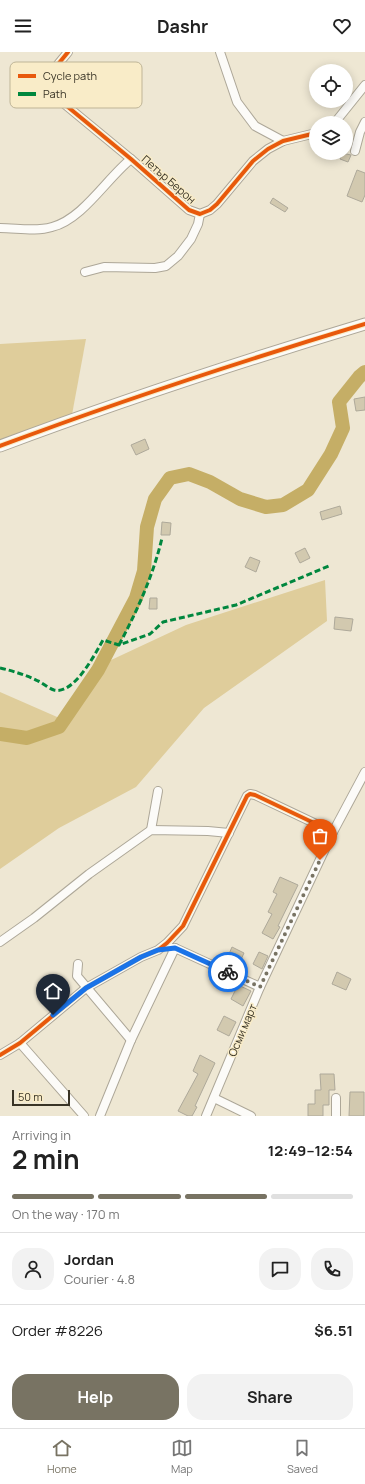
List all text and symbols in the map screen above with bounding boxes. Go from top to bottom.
text: Dashr [157,14,208,38]
icon: menu [12,15,34,37]
icon: heart [331,15,353,37]
legend [10,62,142,108]
map controls [309,64,353,160]
button: locate [309,64,353,108]
text: Cycle path [43,68,97,83]
text: Path [43,86,66,101]
button: layers [309,116,353,160]
street label: Петър Берон [139,151,199,207]
pin [303,819,337,860]
icon: bag [309,825,331,847]
courier [208,952,248,992]
icon: bike [217,961,239,983]
pin [36,974,70,1015]
icon: home [42,980,64,1002]
street label: Осми март [224,1001,260,1059]
scale bar [12,1088,70,1107]
text: 50 m [18,1089,43,1104]
text: Arriving in [12,1126,71,1144]
text: 12:49–12:54 [268,1140,353,1161]
text: 2 min [12,1141,80,1177]
text: On the way · 170 m [12,1205,119,1223]
button: person [12,1248,54,1290]
button: chat [259,1248,301,1290]
button: phone [311,1248,353,1290]
text: Jordan [64,1249,114,1270]
text: Courier · 4.8 [64,1270,135,1288]
text: Order #8226 [12,1320,103,1341]
text: $6.51 [314,1320,353,1341]
button: Help [12,1374,179,1420]
button: Share [187,1374,353,1420]
tab: Home [47,1437,77,1476]
tab: Map [171,1437,193,1476]
tab: Saved [287,1437,318,1476]

